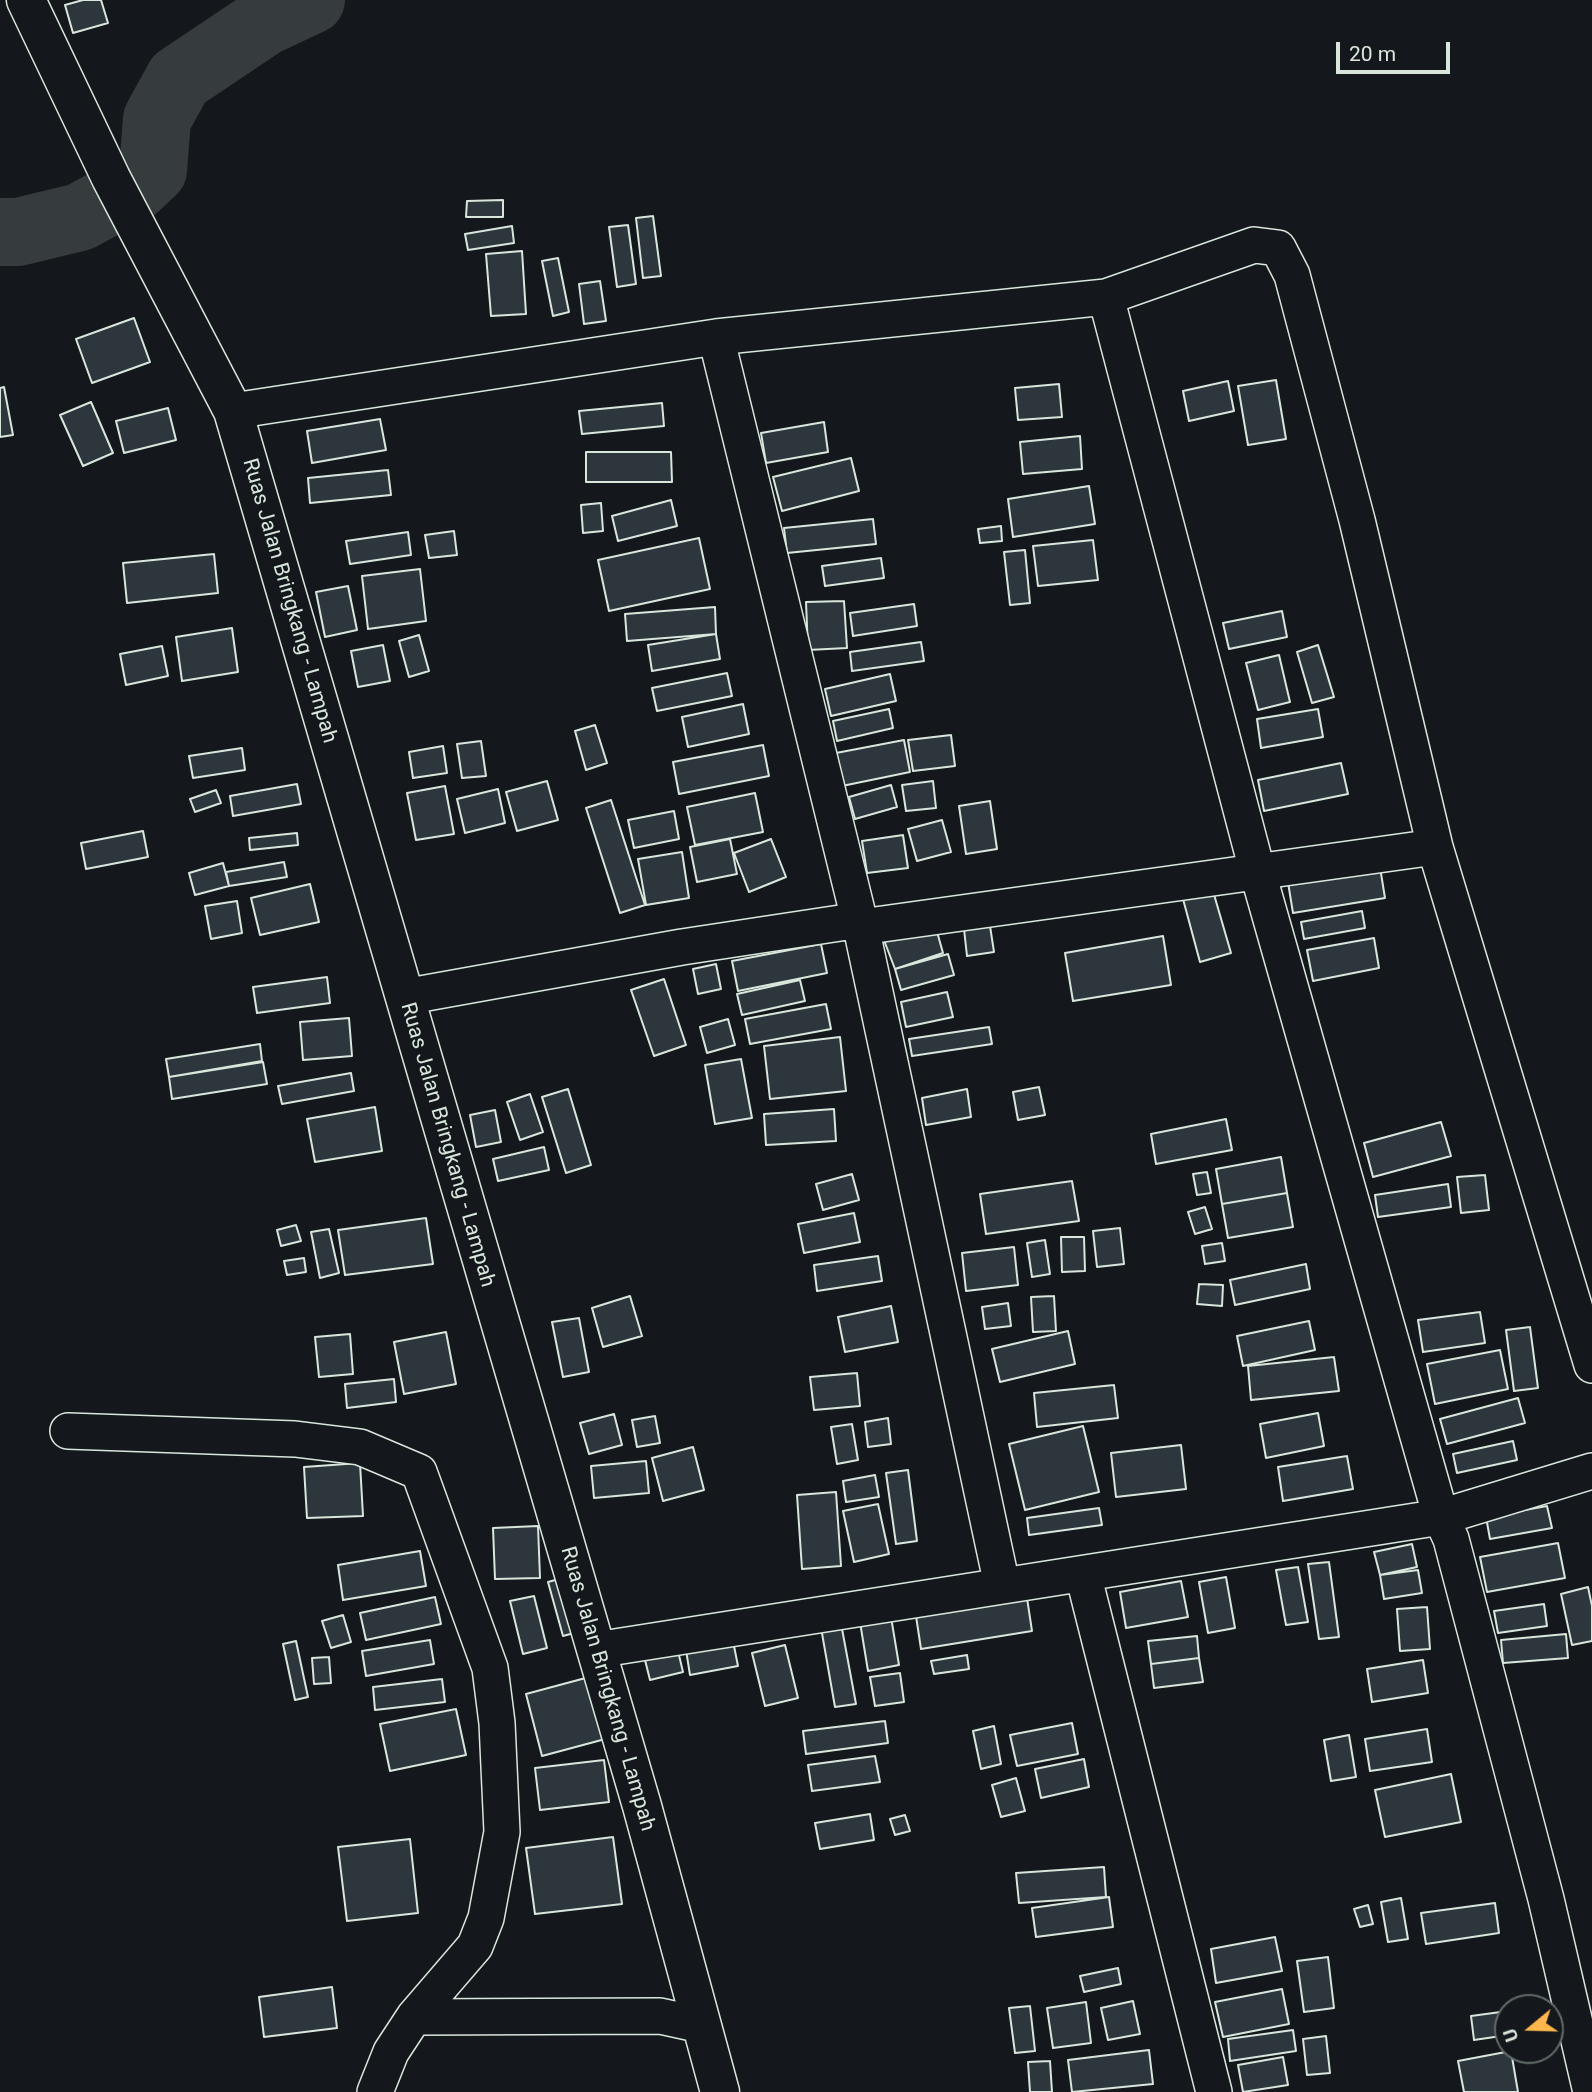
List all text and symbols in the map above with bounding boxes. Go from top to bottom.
scale bar [1340,28,1454,72]
text: 20 m [1349,42,1396,66]
street label: Ruas Jalan Bringkang - Lampah [236,456,342,746]
street label: Ruas Jalan Bringkang - Lampah [394,1000,500,1290]
street label: Ruas Jalan Bringkang - Lampah [554,1544,660,1834]
north arrow [1494,1994,1564,2064]
text: U [1498,2026,1523,2045]

